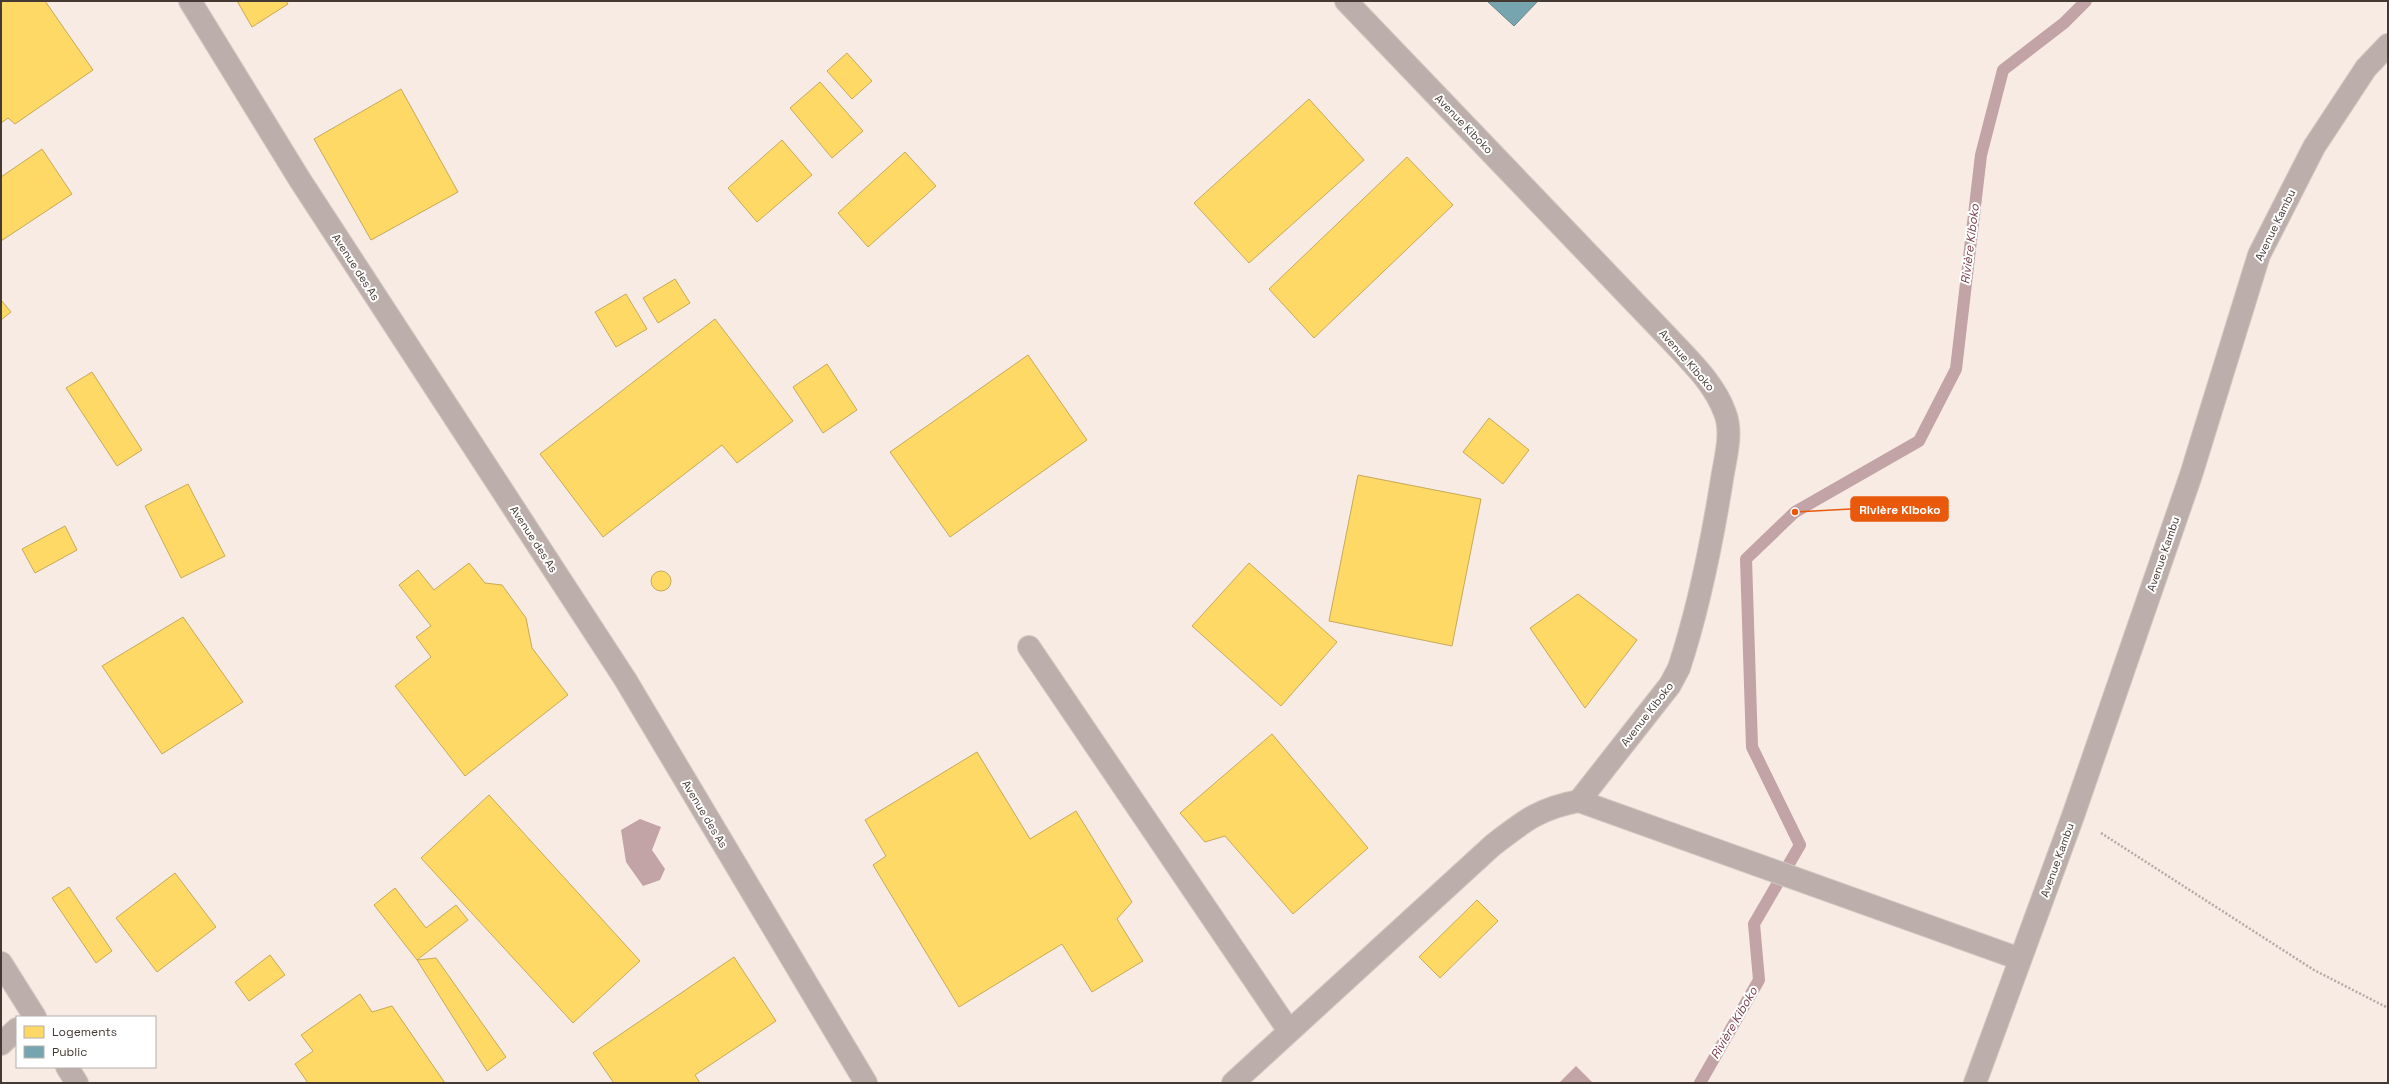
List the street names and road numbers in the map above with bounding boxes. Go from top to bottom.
street label: Avenue Kiboko [1432,91,1496,157]
street label: Avenue Kambu [2252,187,2298,263]
street label: Avenue des As [329,231,383,303]
street label: Avenue Kiboko [1656,326,1718,394]
street label: Avenue des As [507,503,561,575]
street label: Avenue Kambu [2144,515,2182,593]
street label: Avenue Kiboko [1618,679,1676,749]
street label: Avenue des As [679,778,731,851]
street label: Avenue Kambu [2037,821,2077,899]

